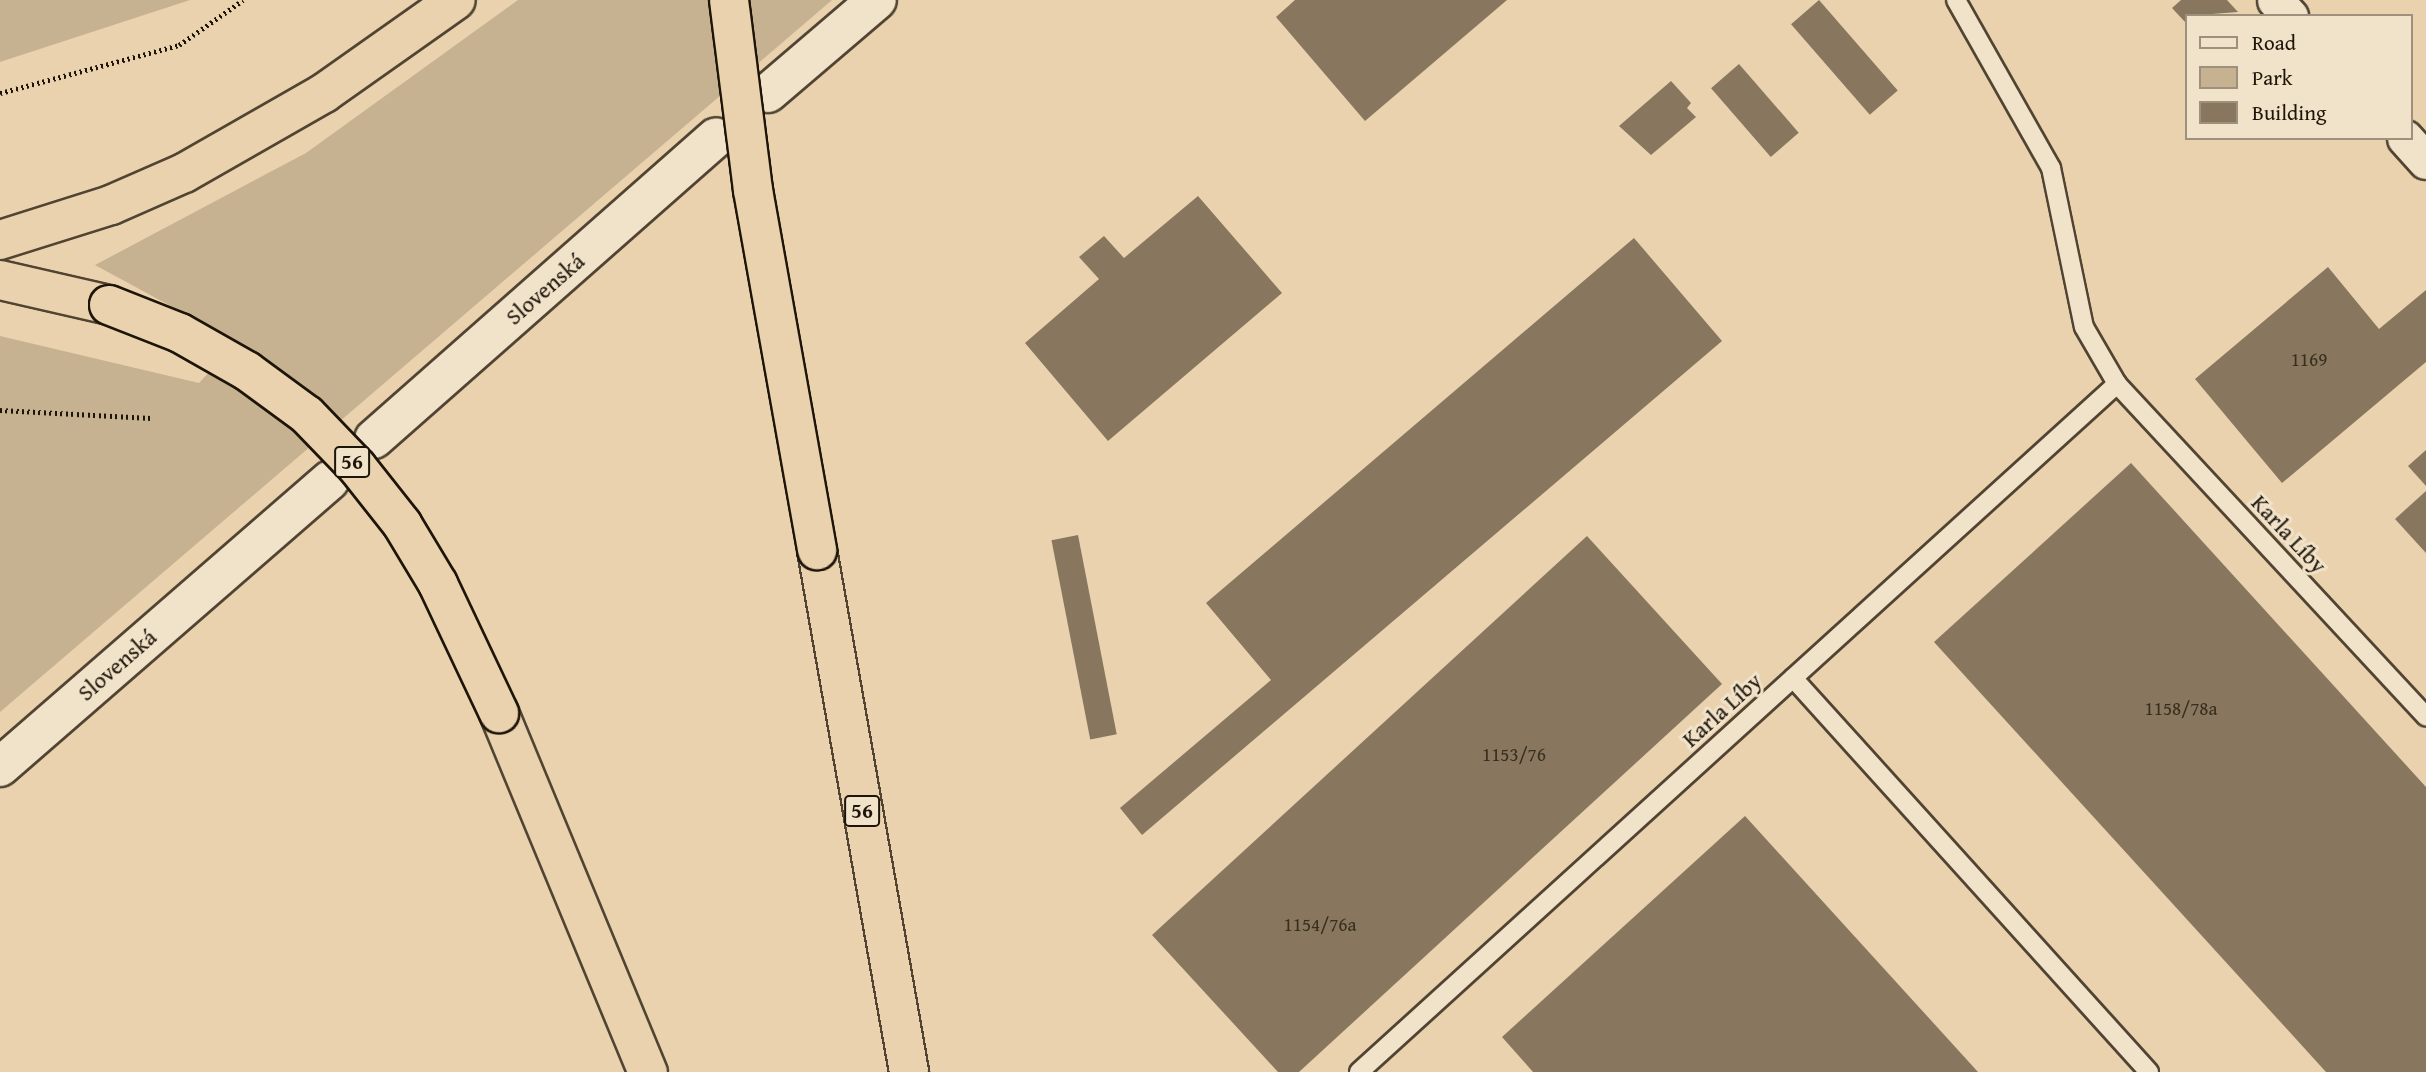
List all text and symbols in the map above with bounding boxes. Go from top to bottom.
legend [2184,14,2412,140]
text: Road [2252,27,2296,58]
text: Park [2252,62,2293,93]
text: Building [2252,97,2326,128]
street label: Slovenská [500,247,590,331]
house number: 1169 [2291,349,2327,371]
road number: 56 [333,444,371,480]
street label: Karla Líby [2246,489,2332,579]
street label: Slovenská [72,623,162,707]
street label: Karla Líby [1677,667,1767,753]
house number: 1158/78a [2145,698,2217,720]
house number: 1153/76 [1482,744,1546,766]
road number: 56 [843,794,881,828]
house number: 1154/76a [1284,914,1356,936]

